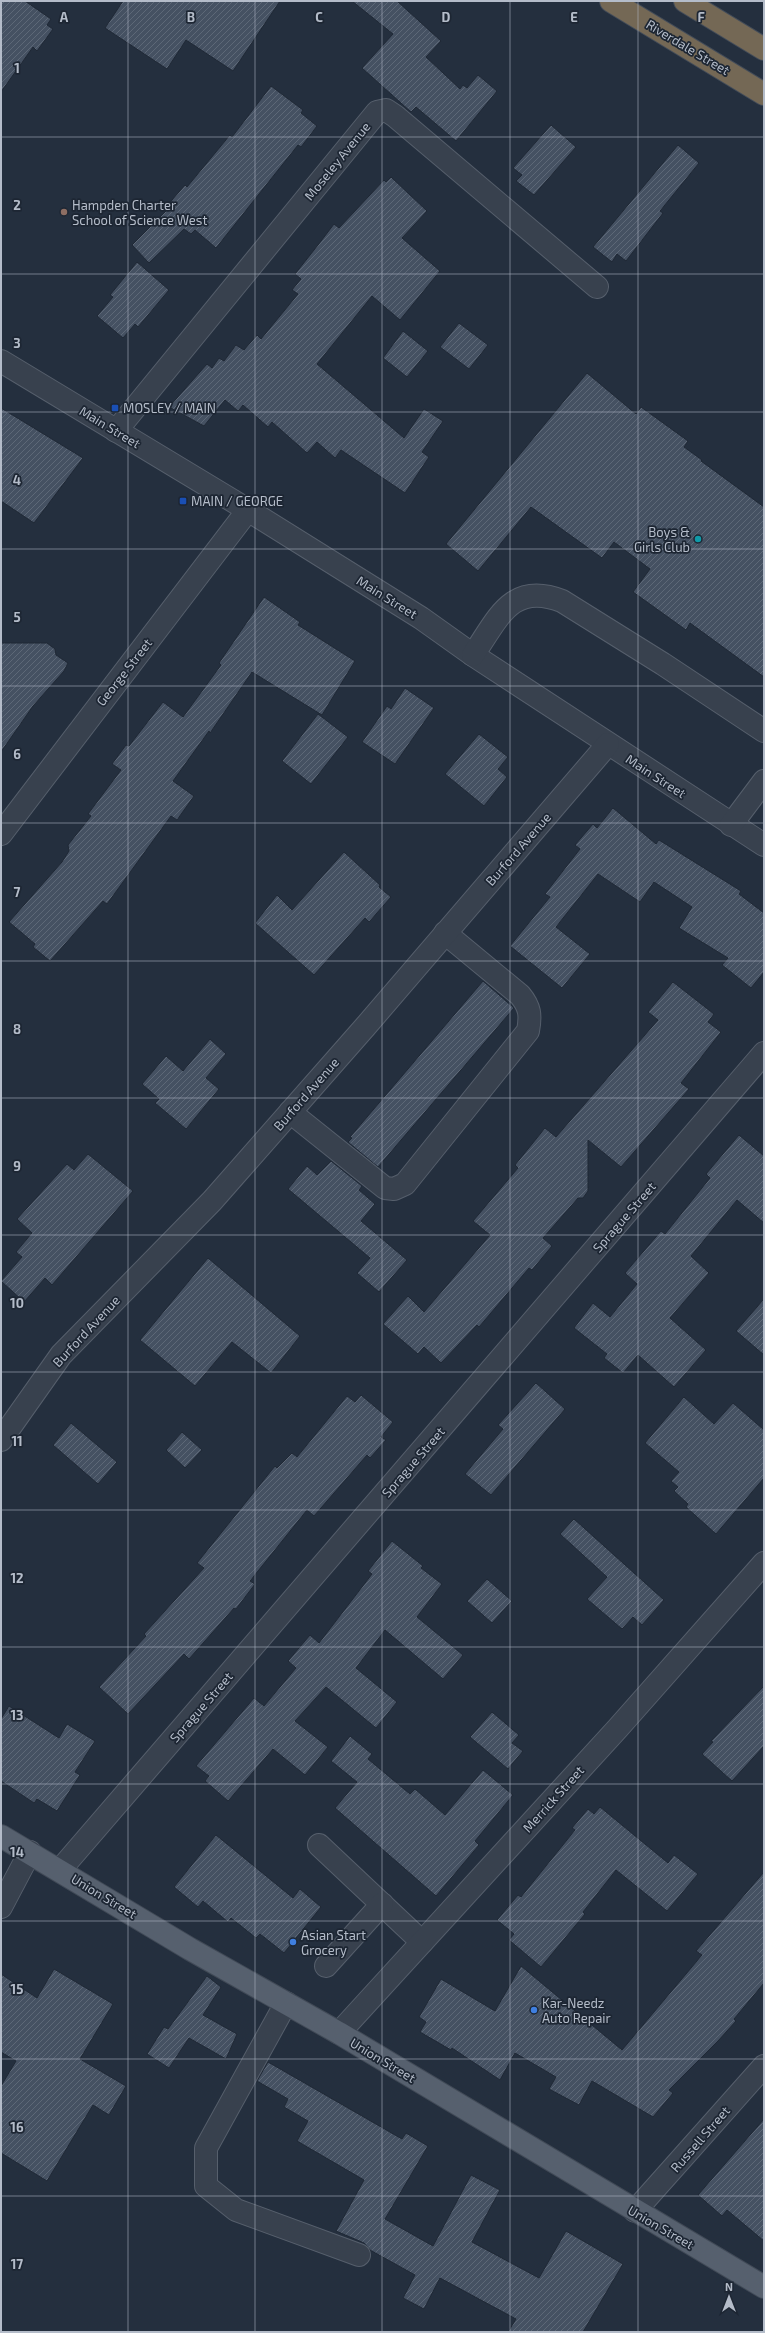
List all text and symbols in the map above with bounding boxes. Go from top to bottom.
text: A [60,9,69,25]
text: B [187,9,195,25]
text: C [315,9,323,25]
text: D [442,9,451,25]
text: E [570,9,578,25]
text: F [697,9,705,25]
street label: Riverdale Street [643,16,733,78]
text: 1 [14,60,20,76]
street label: Moseley Avenue [301,119,373,203]
text: 2 [13,197,21,213]
place label: Hampden Charter School of Science West [72,197,207,228]
marker: Hampden Charter School of Science West [59,207,69,217]
text: 3 [13,335,21,351]
place label: MOSLEY / MAIN [123,400,216,416]
street label: Main Street [77,403,143,451]
marker: MOSLEY / MAIN [110,403,120,413]
text: 4 [13,472,21,488]
place label: MAIN / GEORGE [191,493,283,509]
marker: MAIN / GEORGE [178,496,188,506]
place label: Boys & Girls Club [634,524,690,555]
marker: Boys & Girls Club [693,534,703,544]
street label: Main Street [354,572,420,622]
text: 5 [13,609,21,625]
street label: George Street [93,635,155,709]
text: 6 [13,746,21,762]
street label: Main Street [623,751,689,801]
street label: Burford Avenue [482,809,554,889]
text: 7 [14,884,21,900]
text: 8 [13,1021,21,1037]
street label: Burford Avenue [270,1054,342,1134]
text: 9 [13,1158,21,1174]
street label: Sprague Street [589,1179,659,1255]
street label: Burford Avenue [49,1292,123,1370]
text: 10 [10,1295,24,1311]
street label: Sprague Street [378,1424,448,1500]
text: 11 [11,1433,23,1449]
text: 12 [10,1570,24,1586]
street label: Sprague Street [166,1669,236,1745]
text: 13 [11,1707,24,1723]
street label: Merrick Street [519,1762,587,1836]
text: 14 [10,1844,24,1860]
street label: Union Street [68,1870,140,1922]
place label: Asian Start Grocery [301,1927,366,1958]
marker: Asian Start Grocery [288,1937,298,1947]
text: 15 [11,1981,23,1997]
place label: Kar-Needz Auto Repair [542,1995,611,2026]
marker: Kar-Needz Auto Repair [529,2005,539,2015]
street label: Union Street [347,2034,419,2086]
street label: Russell Street [667,2103,733,2175]
text: 16 [10,2119,24,2135]
street label: Union Street [625,2202,697,2252]
text: 17 [11,2256,23,2272]
north arrow [709,2277,749,2317]
text: N [725,2280,733,2293]

